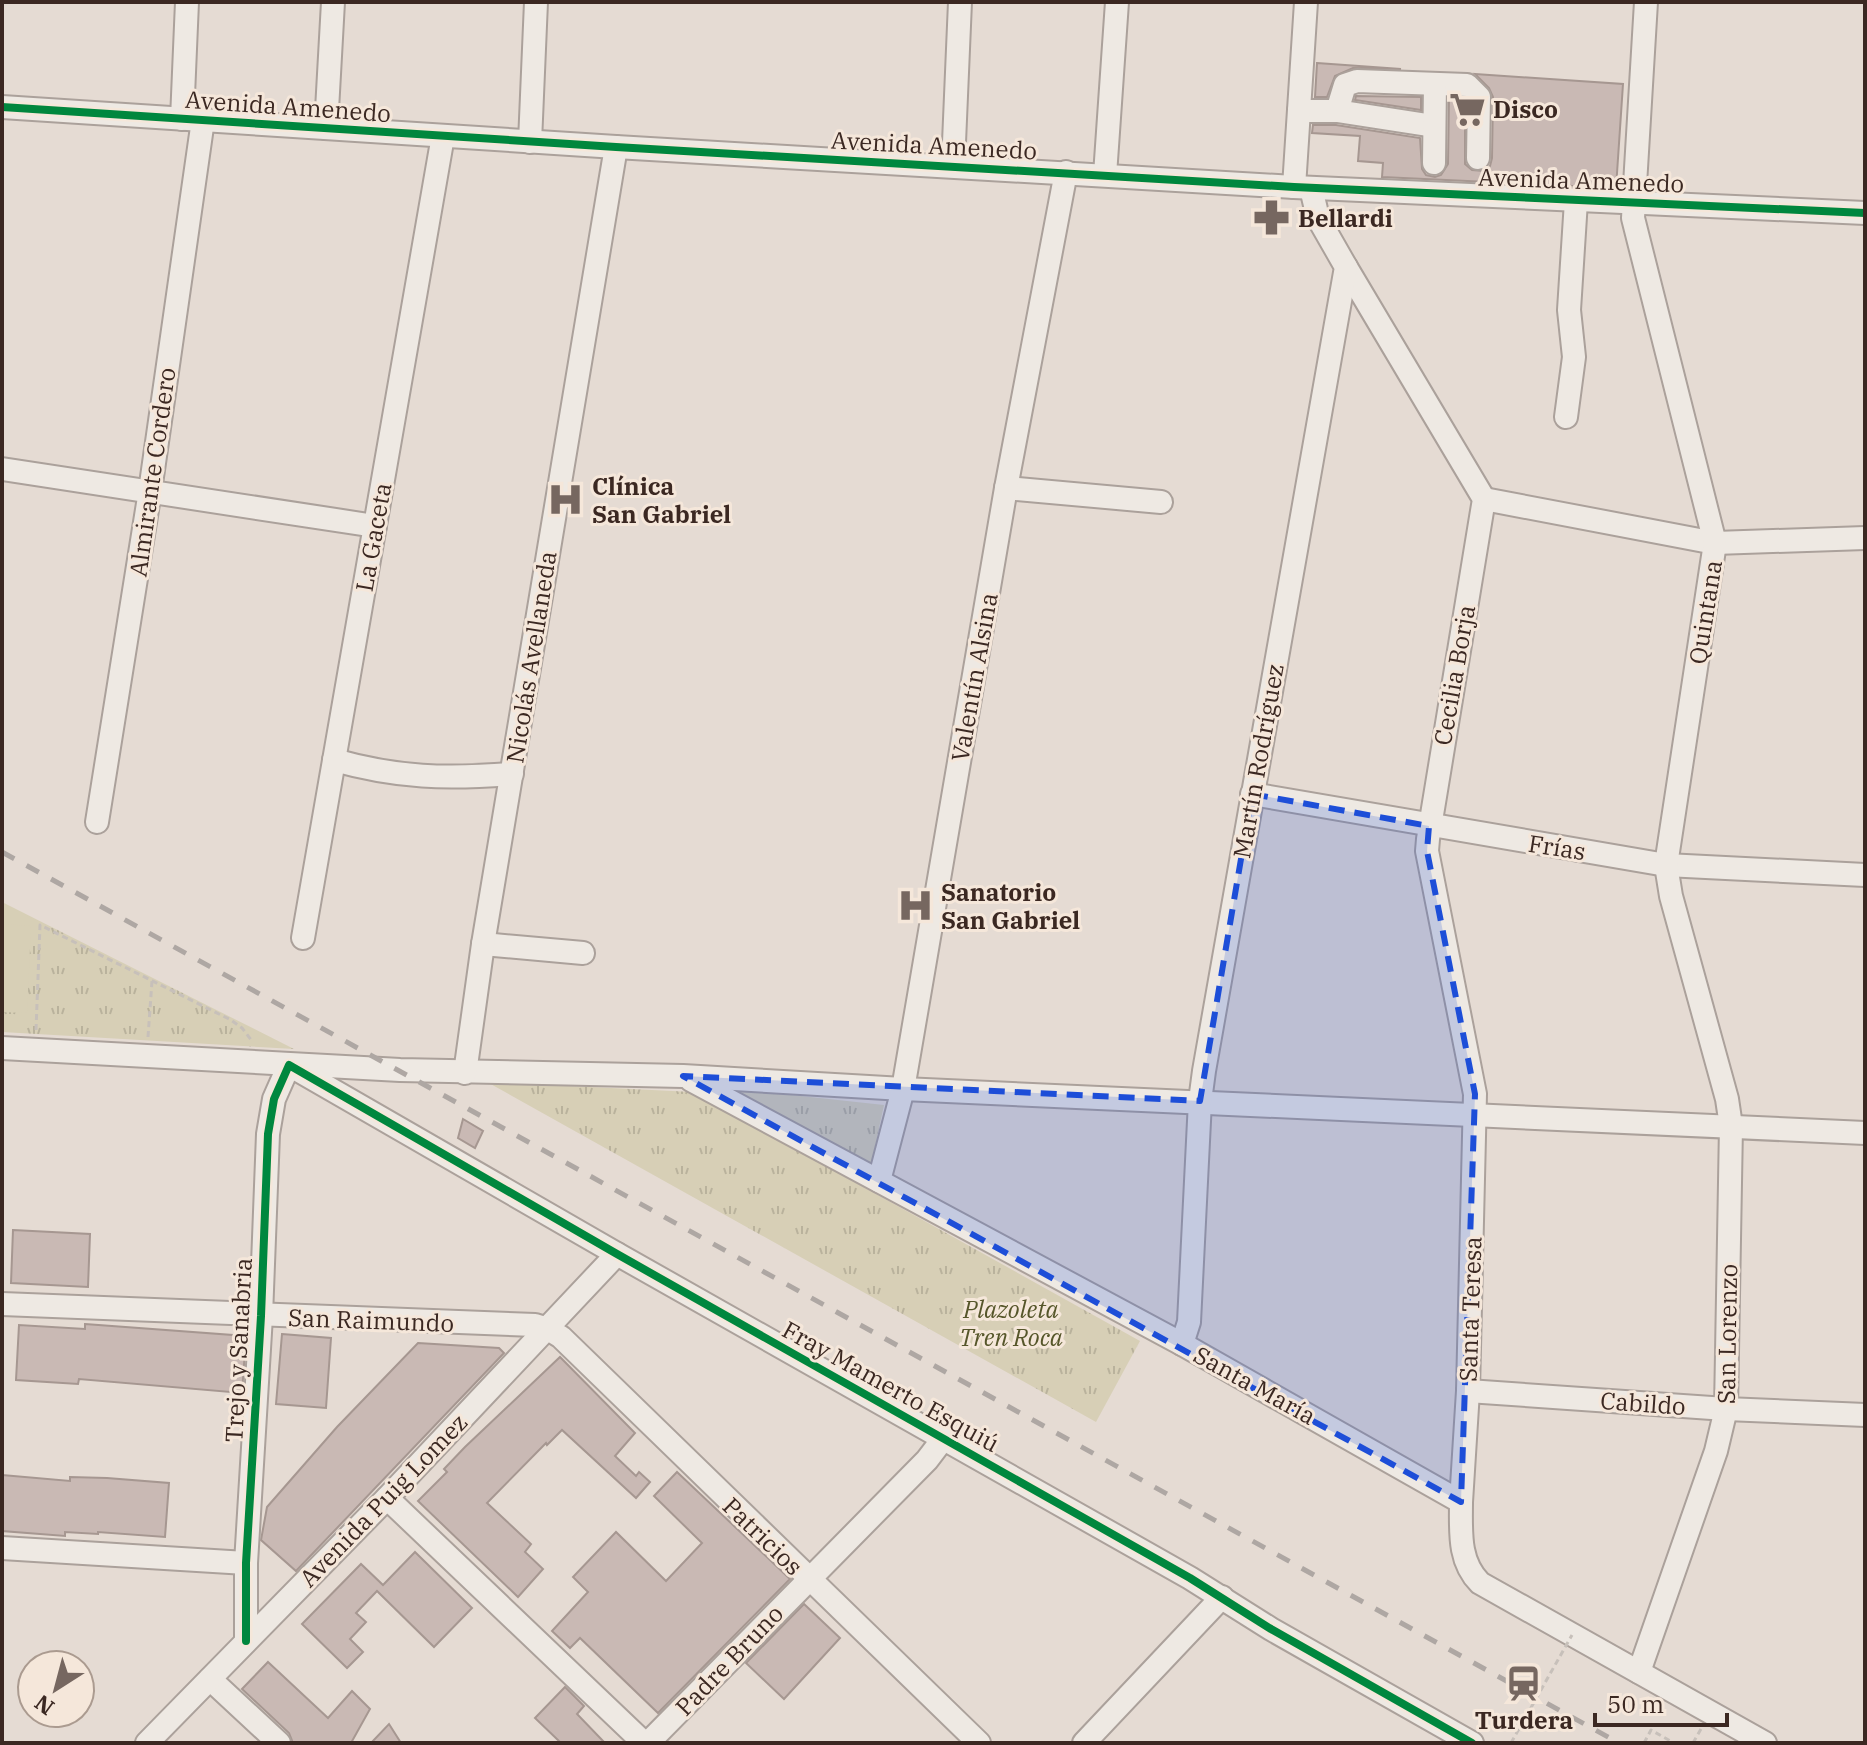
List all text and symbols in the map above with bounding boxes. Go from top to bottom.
street label: Avenida Amenedo [184,83,392,129]
supermarket icon: Disco [1448,90,1486,128]
place label: Disco [1493,93,1558,125]
street label: Avenida Amenedo [830,124,1038,166]
street label: Avenida Amenedo [1477,160,1685,200]
pharmacy icon: Bellardi [1253,199,1291,237]
place label: Bellardi [1298,202,1393,234]
street label: Almirante Cordero [121,365,183,579]
place label: Clínica San Gabriel [592,470,731,530]
street label: La Gaceta [348,480,398,594]
hospital icon: Clínica San Gabriel [547,481,585,519]
street label: Nicolás Avellaneda [498,549,564,765]
street label: Quintana [1681,558,1729,666]
street label: Valentín Alsina [943,590,1005,764]
street label: Cecilia Borja [1426,602,1482,748]
street label: Martín Rodríguez [1225,661,1291,861]
street label: Frías [1526,827,1588,867]
place label: Sanatorio San Gabriel [941,876,1080,936]
hospital icon: Sanatorio San Gabriel [896,887,934,925]
street label: Santa Teresa [1451,1236,1489,1382]
street label: Trejo y Sanabria [217,1257,259,1443]
street label: San Lorenzo [1710,1264,1744,1404]
park label: Plazoleta Tren Roca [959,1293,1063,1353]
street label: San Raimundo [287,1301,455,1339]
street label: Fray Mamerto Esquiú [777,1313,1005,1459]
street label: Santa María [1188,1338,1322,1432]
street label: Cabildo [1599,1384,1687,1422]
street label: Avenida Puig Lomez [292,1406,474,1594]
street label: Patricios [716,1490,810,1582]
street label: Padre Bruno [668,1598,790,1722]
north arrow [16,1649,96,1729]
station icon: Turdera [1505,1664,1543,1702]
scale bar [1595,1677,1727,1727]
text: 50 m [1607,1688,1664,1720]
text: N [28,1689,60,1722]
place label: Turdera [1475,1704,1574,1736]

